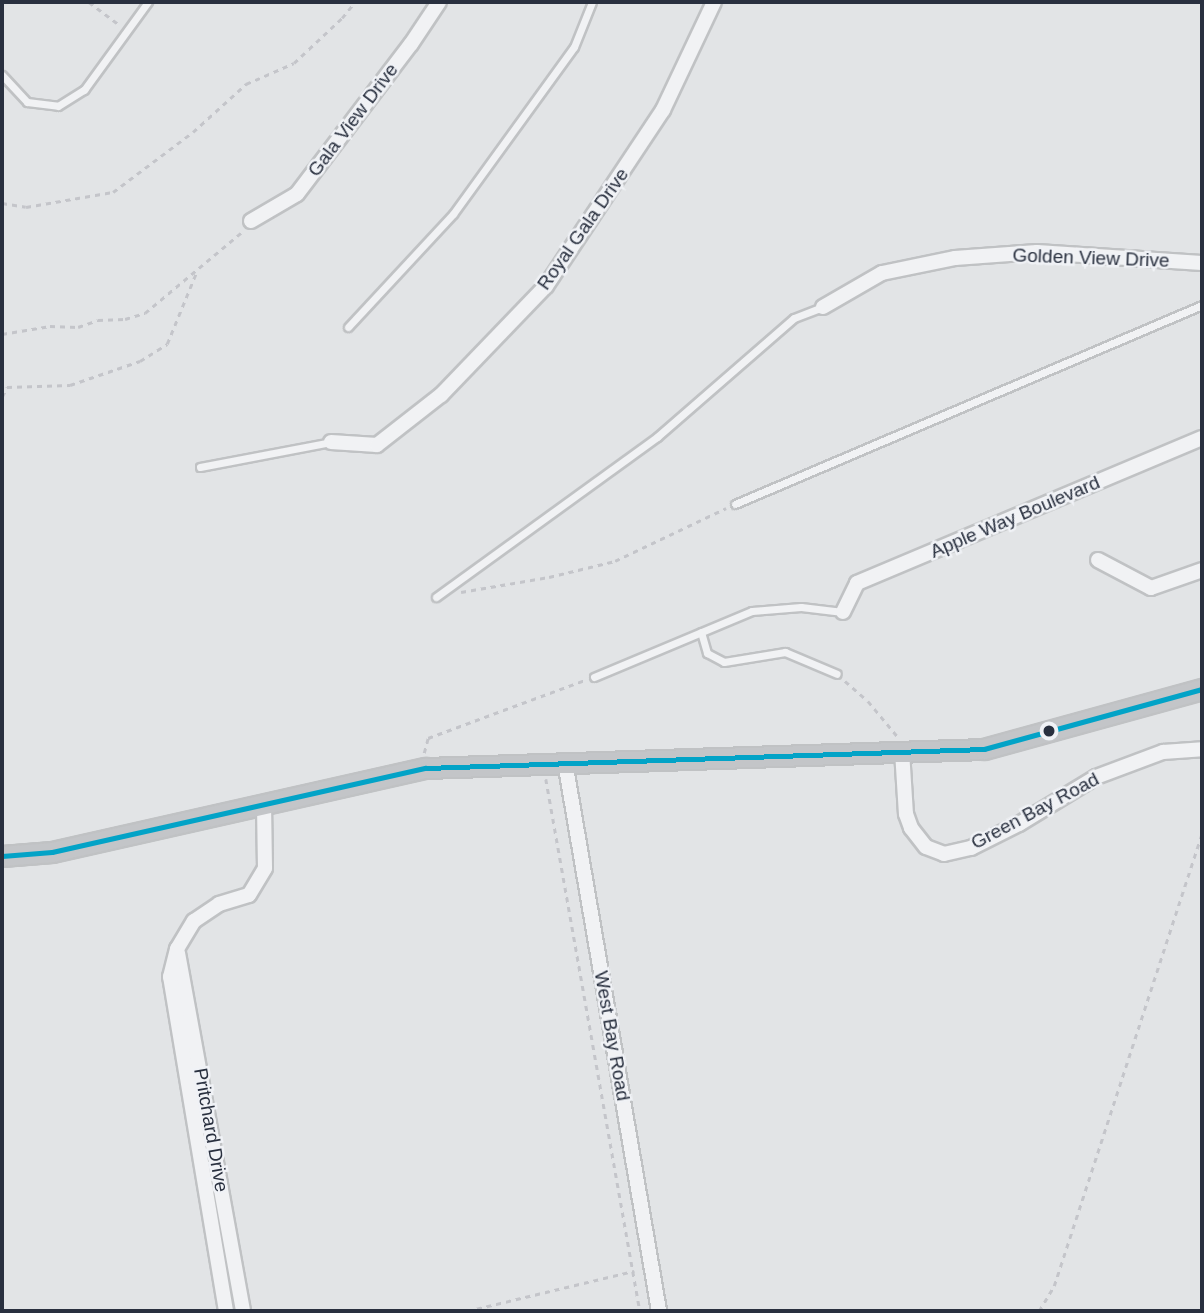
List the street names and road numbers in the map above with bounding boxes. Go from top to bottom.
street label: Gala View Drive [303,59,403,181]
street label: Royal Gala Drive [532,164,634,294]
street label: Golden View Drive [1012,244,1170,272]
street label: Apple Way Boulevard [927,471,1103,563]
street label: Green Bay Road [967,768,1103,854]
street label: West Bay Road [589,969,635,1103]
street label: Pritchard Drive [189,1066,233,1194]

